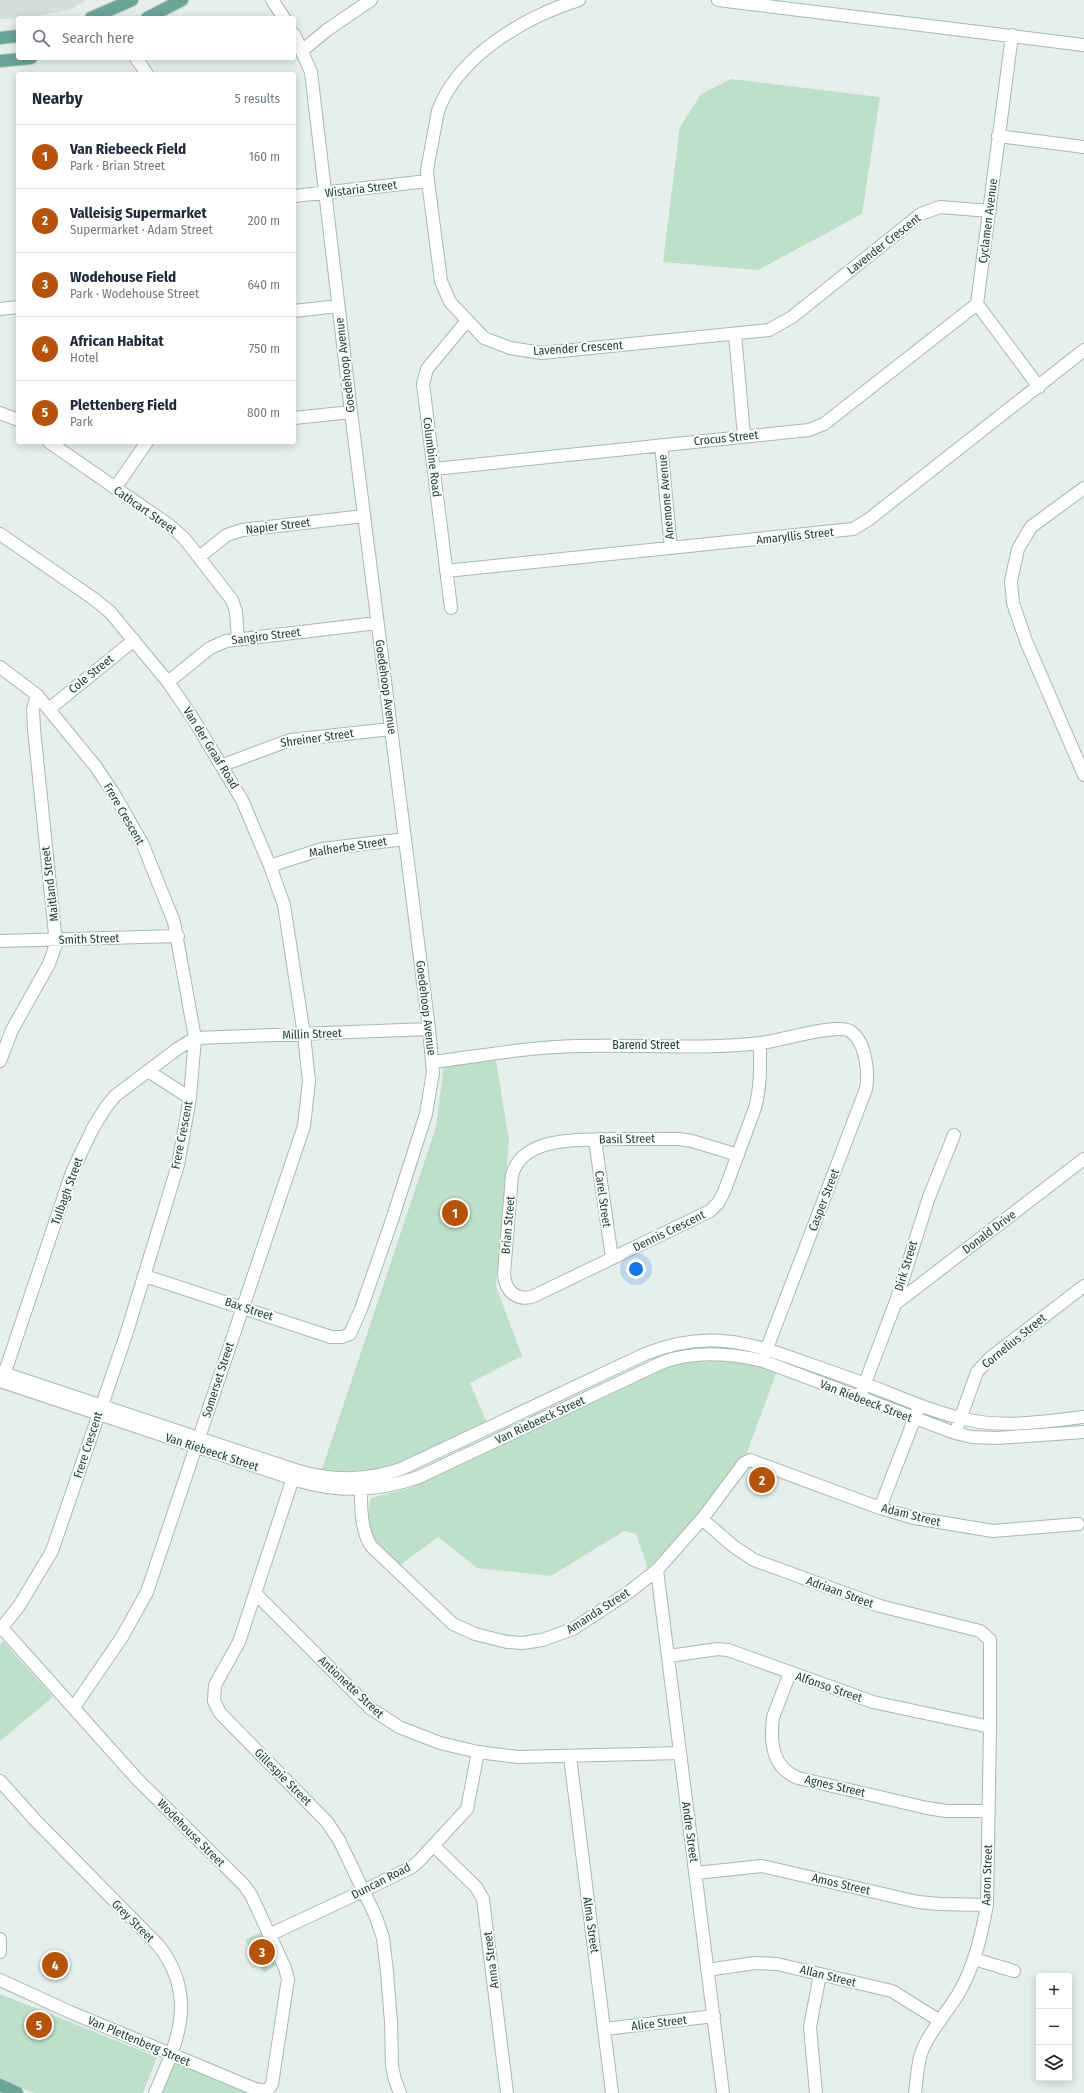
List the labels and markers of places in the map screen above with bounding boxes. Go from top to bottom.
pin: 1 [442,1198,468,1228]
pin: 2 [749,1465,775,1495]
pin: 3 [249,1937,275,1967]
pin: 4 [42,1950,68,1980]
pin: 5 [26,2010,52,2040]

